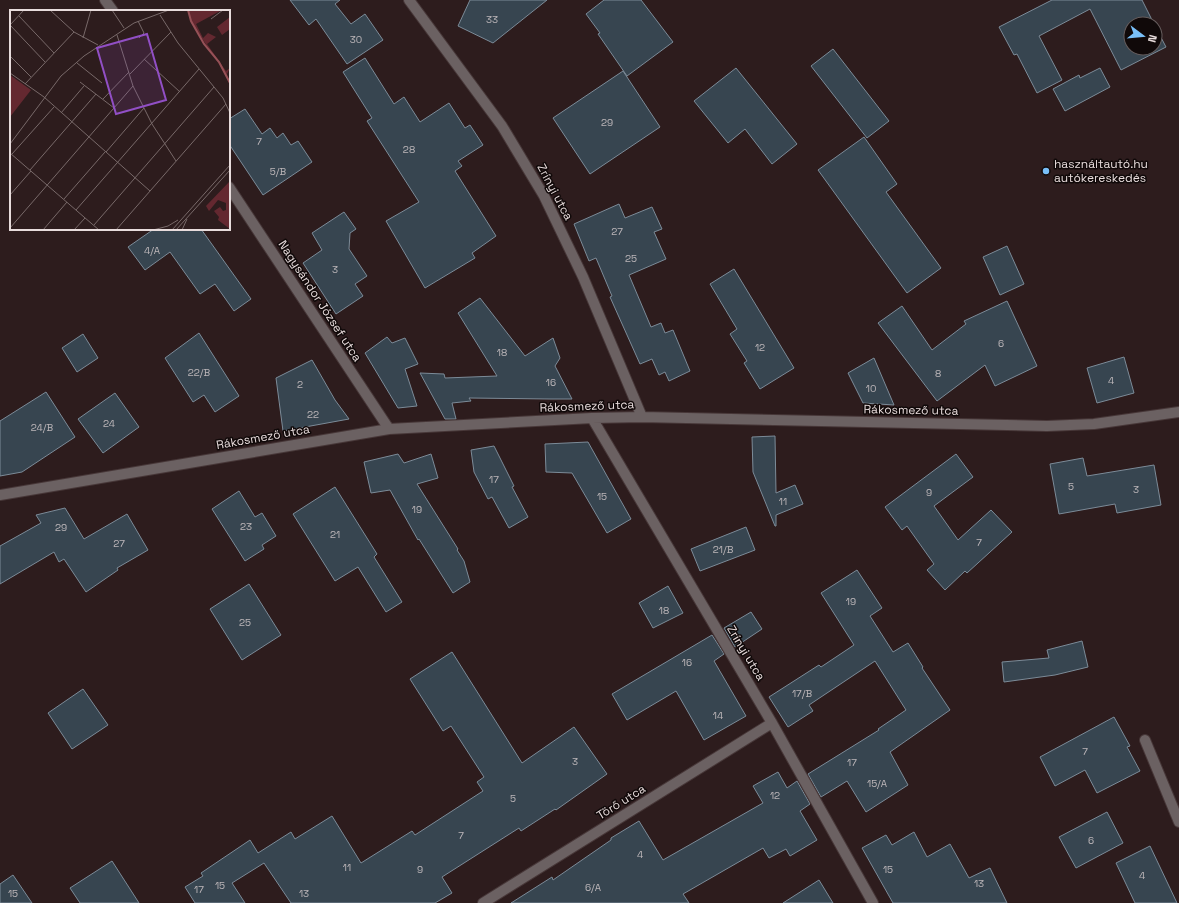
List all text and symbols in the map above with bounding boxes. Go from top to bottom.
inset map [10,10,230,230]
house number: 33 [486,13,498,26]
north arrow [1123,16,1163,56]
house number: 30 [350,33,362,46]
text: N [1145,33,1160,44]
house number: 29 [601,116,613,129]
house number: 7 [256,135,262,148]
house number: 28 [403,143,415,156]
place label: használtautó.hu autókereskedés [1054,156,1148,186]
street label: Zrínyi utca [533,161,577,223]
house number: 5/B [270,165,287,178]
marker: használtautó.hu autókereskedés [1041,166,1051,176]
house number: 27 [611,225,623,238]
street label: Nagysándor József utca [275,237,365,365]
house number: 4/A [144,244,161,257]
house number: 25 [625,252,637,265]
house number: 3 [332,263,338,276]
house number: 6 [998,337,1004,350]
house number: 12 [755,341,765,354]
house number: 18 [497,346,507,359]
house number: 22/B [188,366,211,379]
house number: 8 [935,367,941,380]
house number: 4 [1108,374,1114,387]
house number: 16 [546,376,556,389]
house number: 2 [297,378,303,391]
house number: 10 [866,382,876,395]
street label: Rákosmező utca [539,396,635,416]
street label: Rákosmező utca [863,401,959,419]
house number: 22 [307,408,319,421]
house number: 24 [103,417,115,430]
house number: 24/B [31,421,54,434]
street label: Rákosmező utca [215,421,311,453]
house number: 17 [489,473,499,486]
house number: 5 [1068,480,1074,493]
house number: 3 [1133,483,1139,496]
house number: 9 [926,486,932,499]
house number: 15 [597,490,607,503]
house number: 11 [779,495,787,508]
house number: 19 [412,503,422,516]
house number: 23 [240,520,252,533]
house number: 29 [55,521,67,534]
house number: 21 [330,528,340,541]
house number: 7 [976,536,982,549]
house number: 27 [113,537,125,550]
house number: 21/B [713,543,734,556]
house number: 19 [846,595,856,608]
house number: 18 [659,604,669,617]
house number: 25 [239,616,251,629]
street label: Zrínyi utca [723,622,769,684]
house number: 16 [682,656,692,669]
house number: 17/B [792,687,812,700]
house number: 14 [713,709,723,722]
house number: 7 [1082,745,1088,758]
house number: 3 [572,755,578,768]
house number: 17 [847,756,857,769]
house number: 15/A [867,777,888,790]
street label: Törő utca [594,781,649,823]
house number: 12 [770,789,780,802]
house number: 5 [510,792,516,805]
house number: 7 [458,829,464,842]
house number: 6 [1088,834,1094,847]
house number: 4 [637,848,643,861]
house number: 11 [343,861,351,874]
house number: 9 [417,863,423,876]
house number: 15 [883,863,893,876]
house number: 4 [1139,869,1145,882]
house number: 13 [974,877,984,890]
house number: 15 [215,879,225,892]
house number: 6/A [585,881,602,894]
house number: 17 [194,883,204,896]
house number: 15 [8,887,18,900]
house number: 13 [299,887,309,900]

